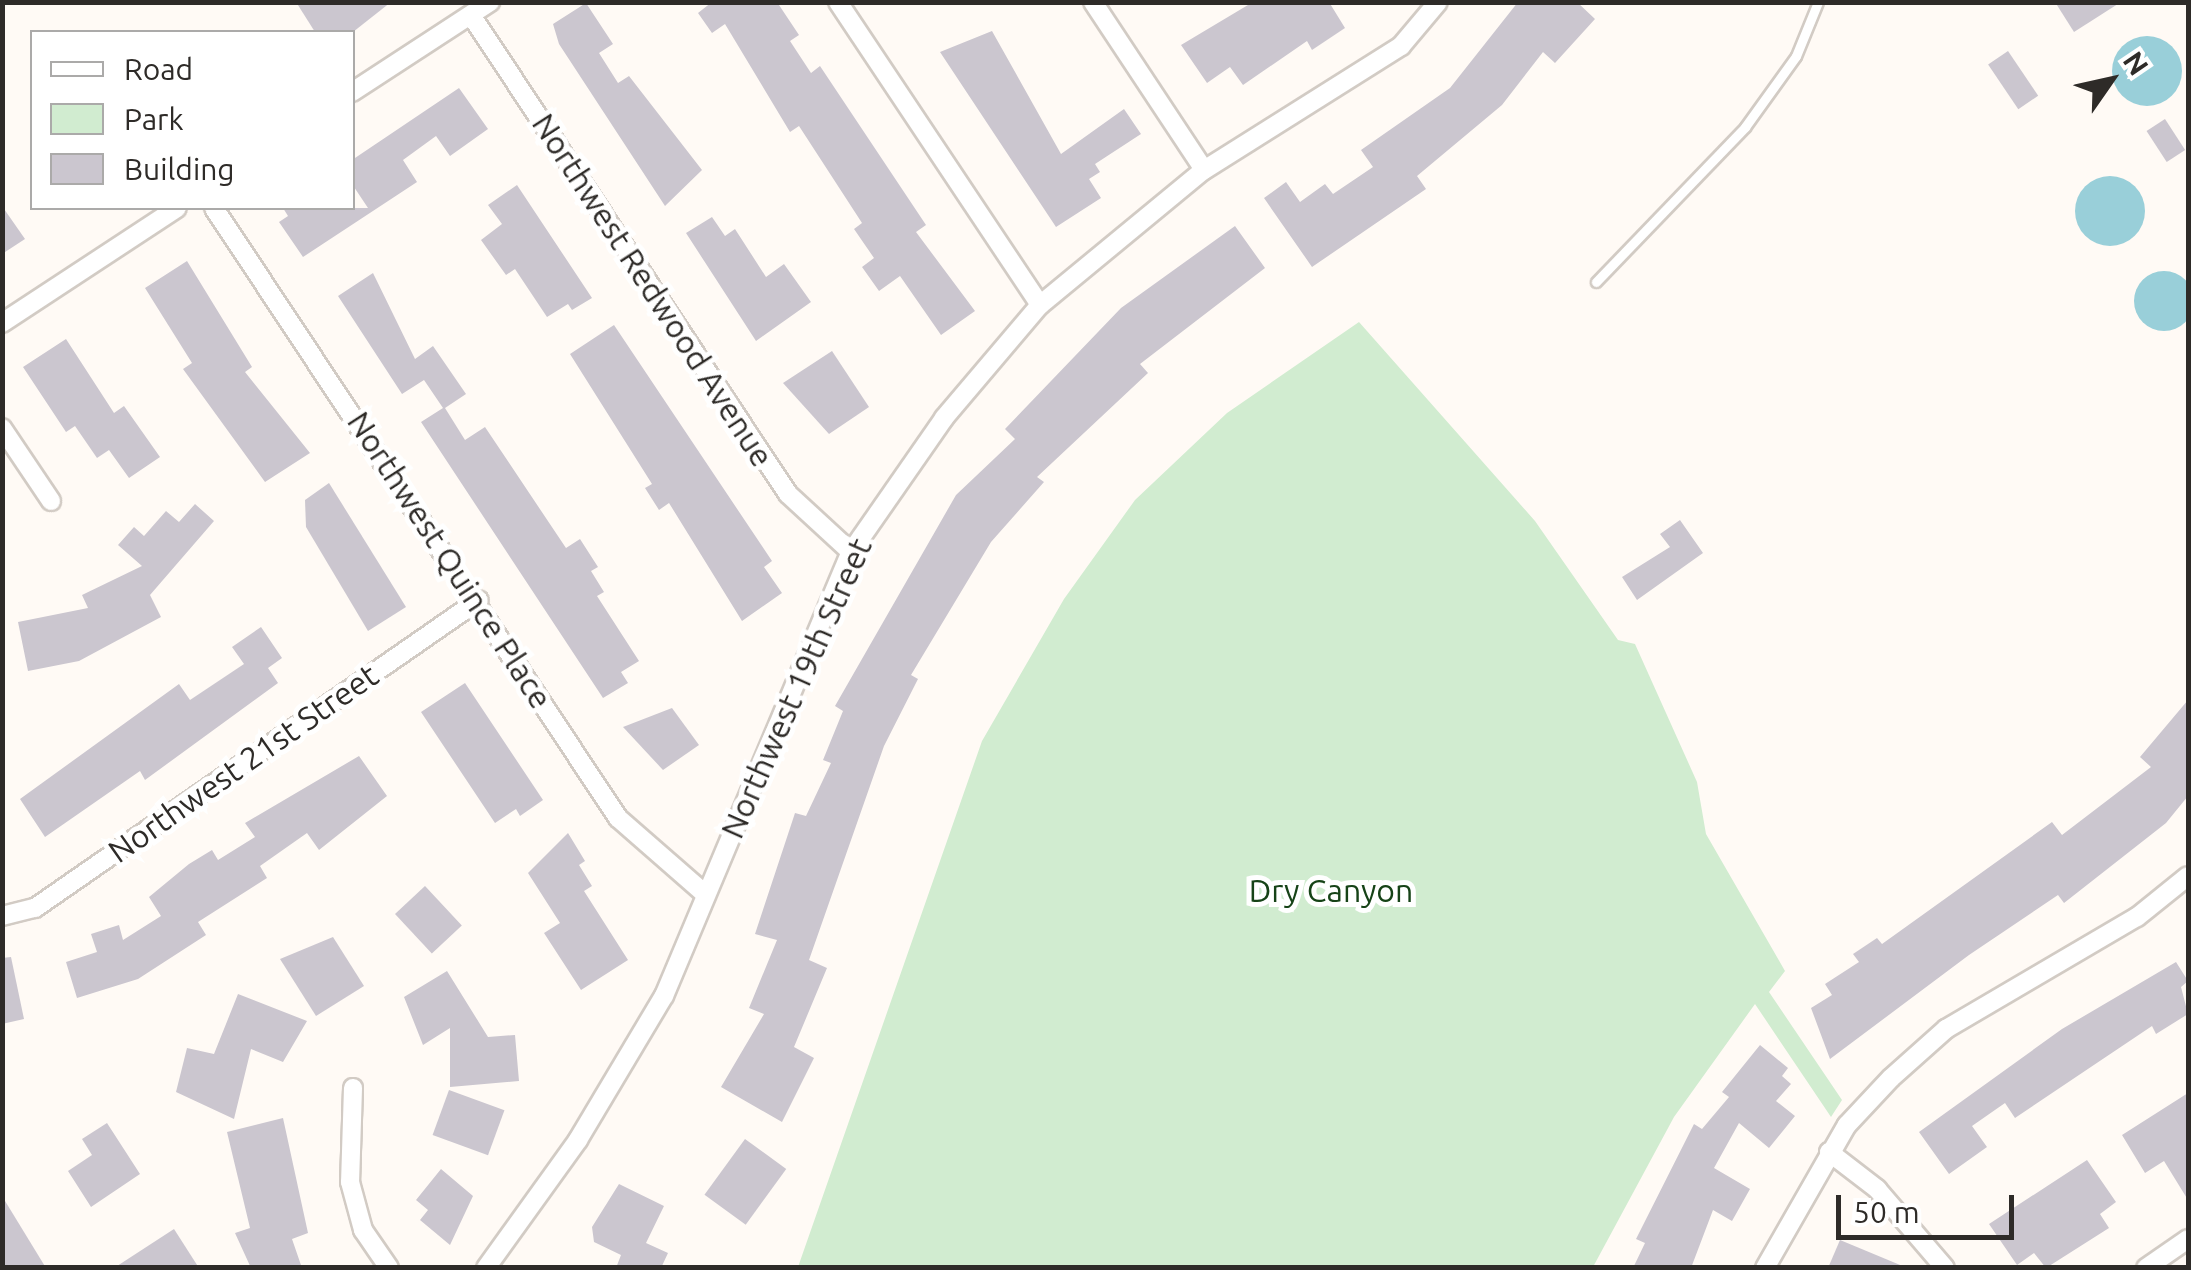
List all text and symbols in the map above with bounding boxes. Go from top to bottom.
legend [30,30,355,210]
north arrow [2061,30,2161,130]
text: N [2118,46,2155,80]
text: Road [124,52,193,86]
text: Park [124,102,184,136]
street label: Northwest Redwood Avenue [524,106,782,474]
text: Building [124,152,235,186]
street label: Northwest Quince Place [340,404,560,716]
street label: Northwest 19th Street [712,532,880,844]
street label: Northwest 21st Street [101,656,385,870]
park label: Dry Canyon [1249,871,1413,909]
scale bar [1841,1175,2018,1237]
text: 50 m [1853,1195,1920,1229]

